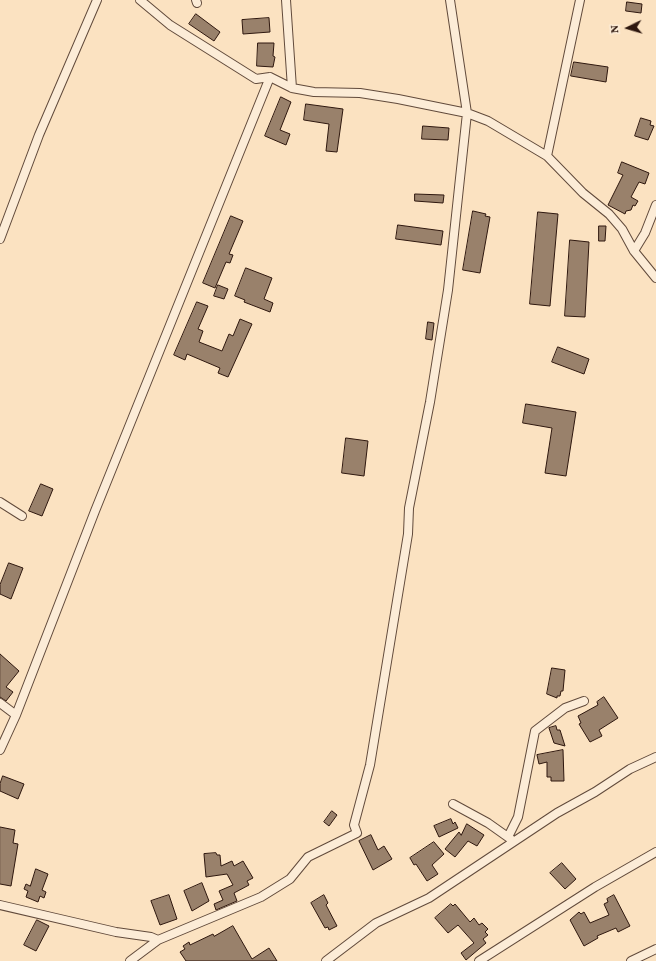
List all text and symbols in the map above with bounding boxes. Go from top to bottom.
north arrow [608,8,648,48]
text: N [608,24,623,34]

